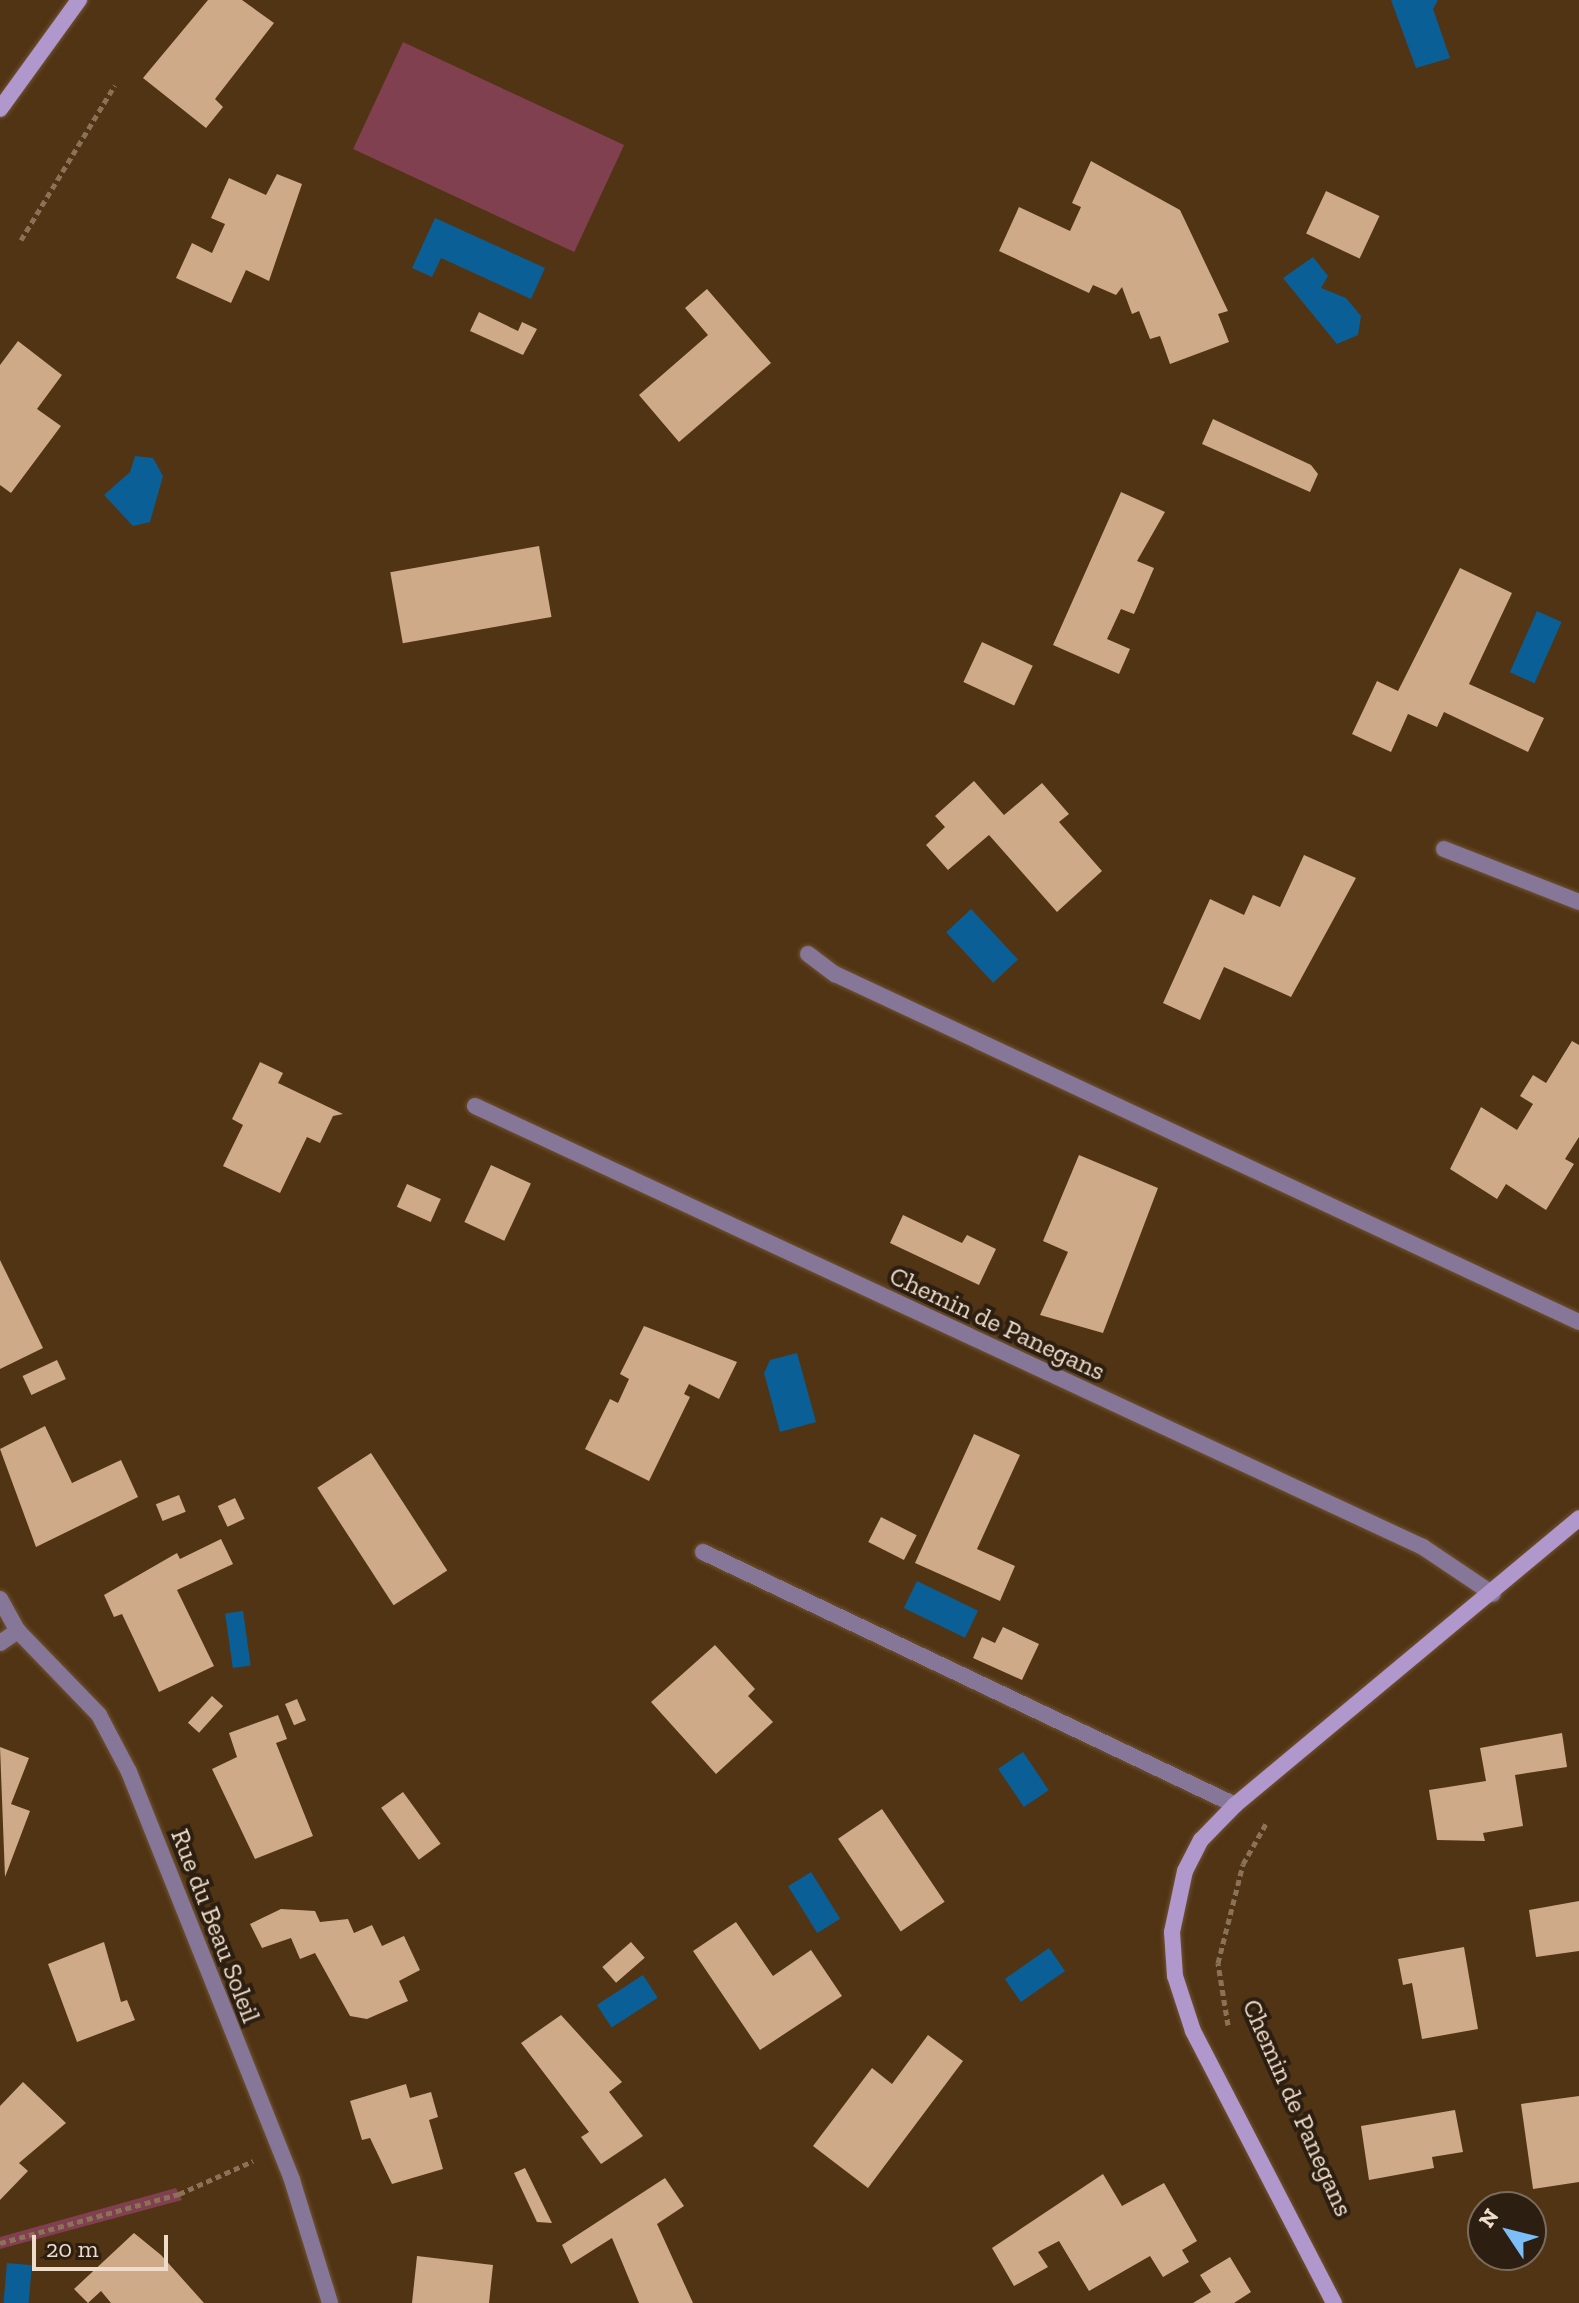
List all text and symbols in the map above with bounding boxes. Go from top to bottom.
street label: Chemin de Panegans [884,1260,1110,1388]
street label: Rue du Beau Soleil [164,1825,266,2027]
street label: Chemin de Panegans [1235,1995,1359,2221]
north arrow [1467,2191,1547,2271]
text: N [1473,2204,1504,2233]
scale bar [36,2219,172,2269]
text: 20 m [46,2234,98,2263]

